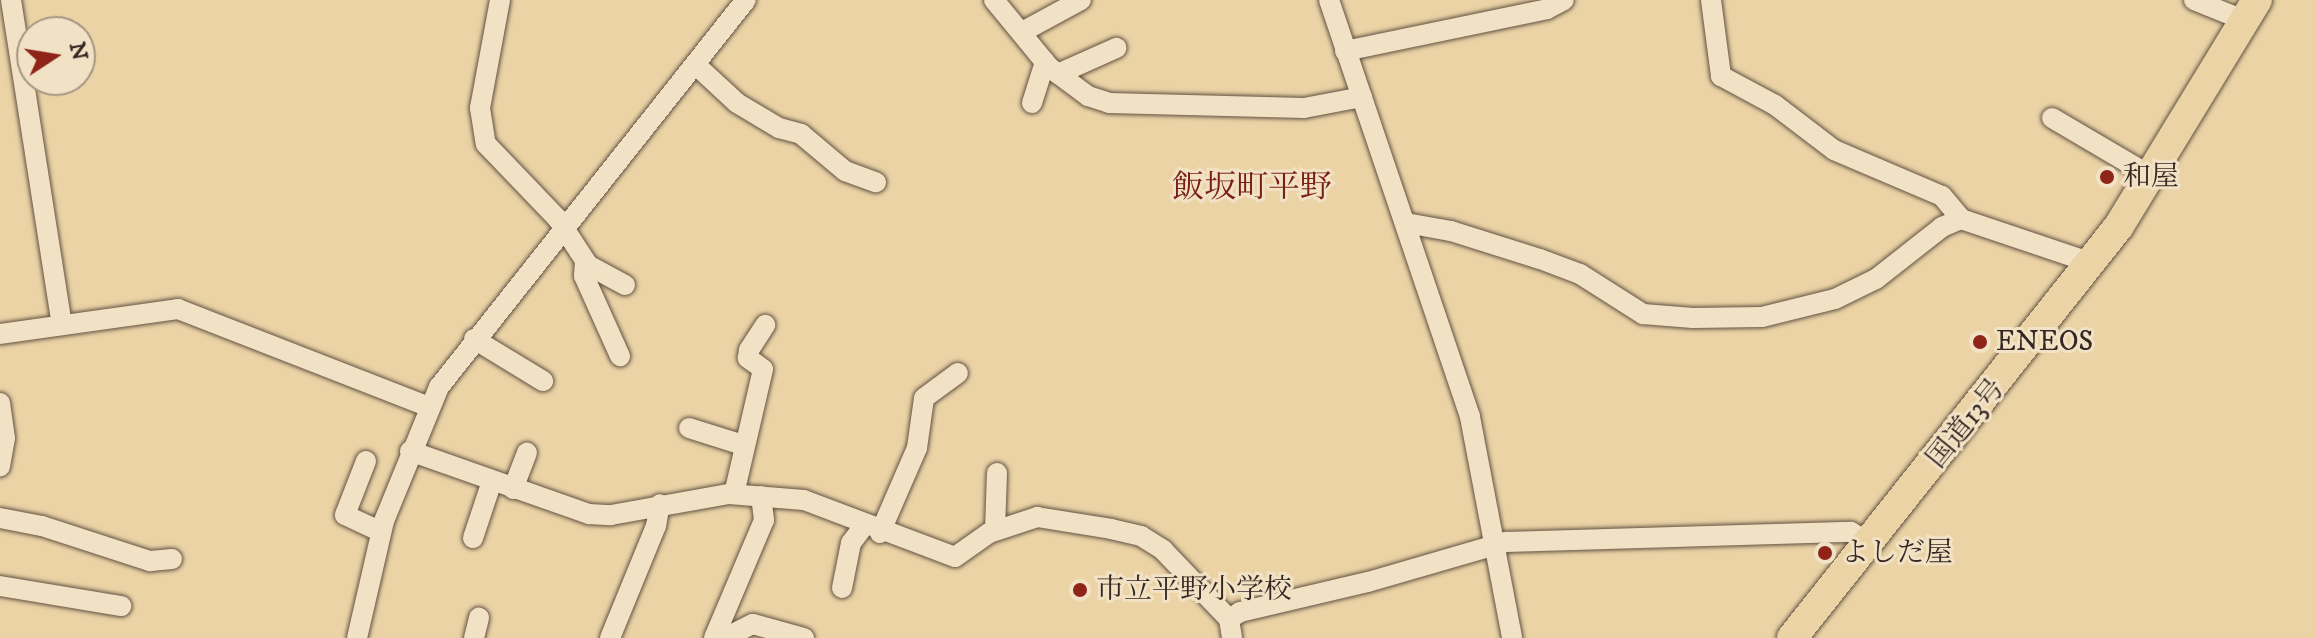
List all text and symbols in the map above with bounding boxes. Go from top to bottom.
north arrow [16,16,96,96]
text: N [63,40,93,63]
place label: 和屋 [2123,160,2179,194]
marker: 和屋 [2098,168,2116,186]
district label: 飯坂町平野 [1172,169,1332,207]
place label: ENEOS [1996,325,2093,359]
marker: ENEOS [1971,333,1989,351]
street label: 国道13号 [1920,373,2012,475]
place label: よしだ屋 [1841,536,1953,570]
marker: よしだ屋 [1816,544,1834,562]
place label: 市立平野小学校 [1096,573,1292,607]
marker: 市立平野小学校 [1071,581,1089,599]

